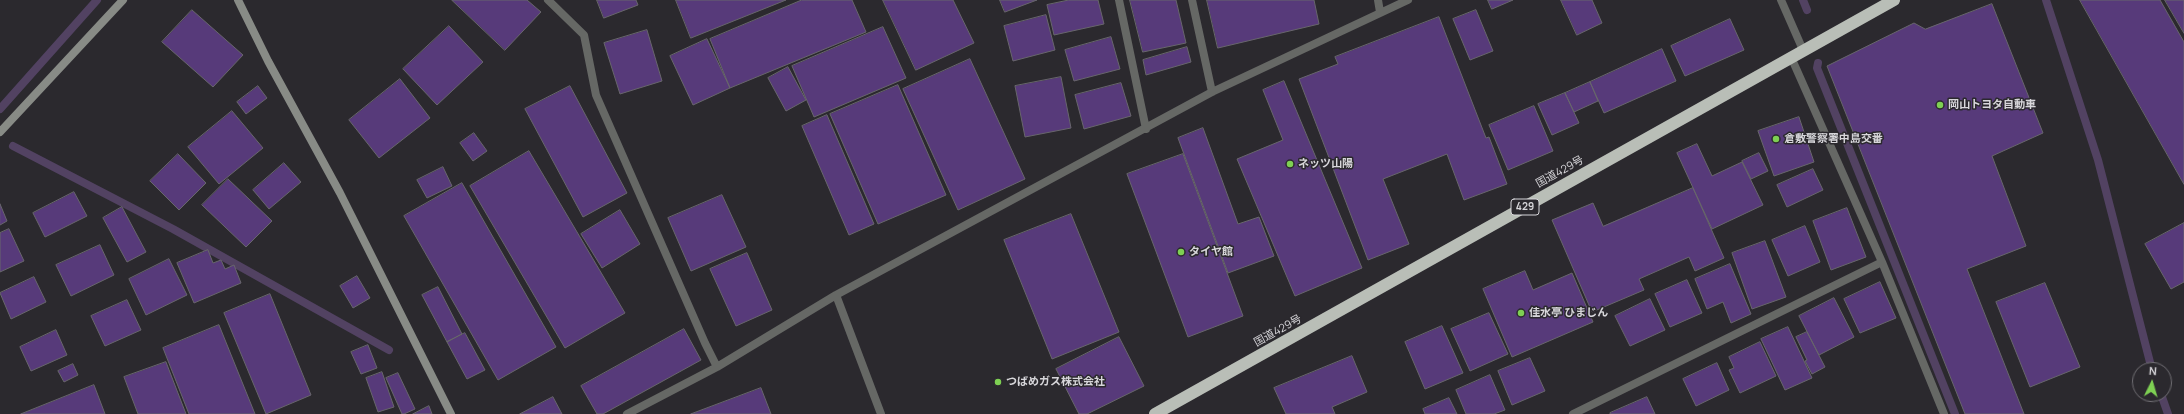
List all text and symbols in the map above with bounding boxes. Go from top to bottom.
place label: 岡山トヨタ自動車 [1948,98,2036,112]
marker: 岡山トヨタ自動車 [1935,100,1945,110]
place label: 倉敷警察署中島交番 [1784,132,1883,146]
marker: 倉敷警察署中島交番 [1771,134,1781,144]
street label: 国道429号 [1534,153,1586,191]
place label: ネッツ山陽 [1298,157,1353,171]
marker: ネッツ山陽 [1285,159,1295,169]
road number: 429 [1511,199,1539,215]
place label: タイヤ館 [1189,245,1233,259]
marker: タイヤ館 [1176,247,1186,257]
place label: 佳水亭 ひまじん [1529,306,1608,320]
marker: 佳水亭 ひまじん [1516,308,1526,318]
street label: 国道429号 [1252,312,1304,350]
north arrow [2132,362,2172,402]
text: N [2148,363,2158,378]
place label: つばめガス株式会社 [1006,375,1105,389]
marker: つばめガス株式会社 [993,377,1003,387]

